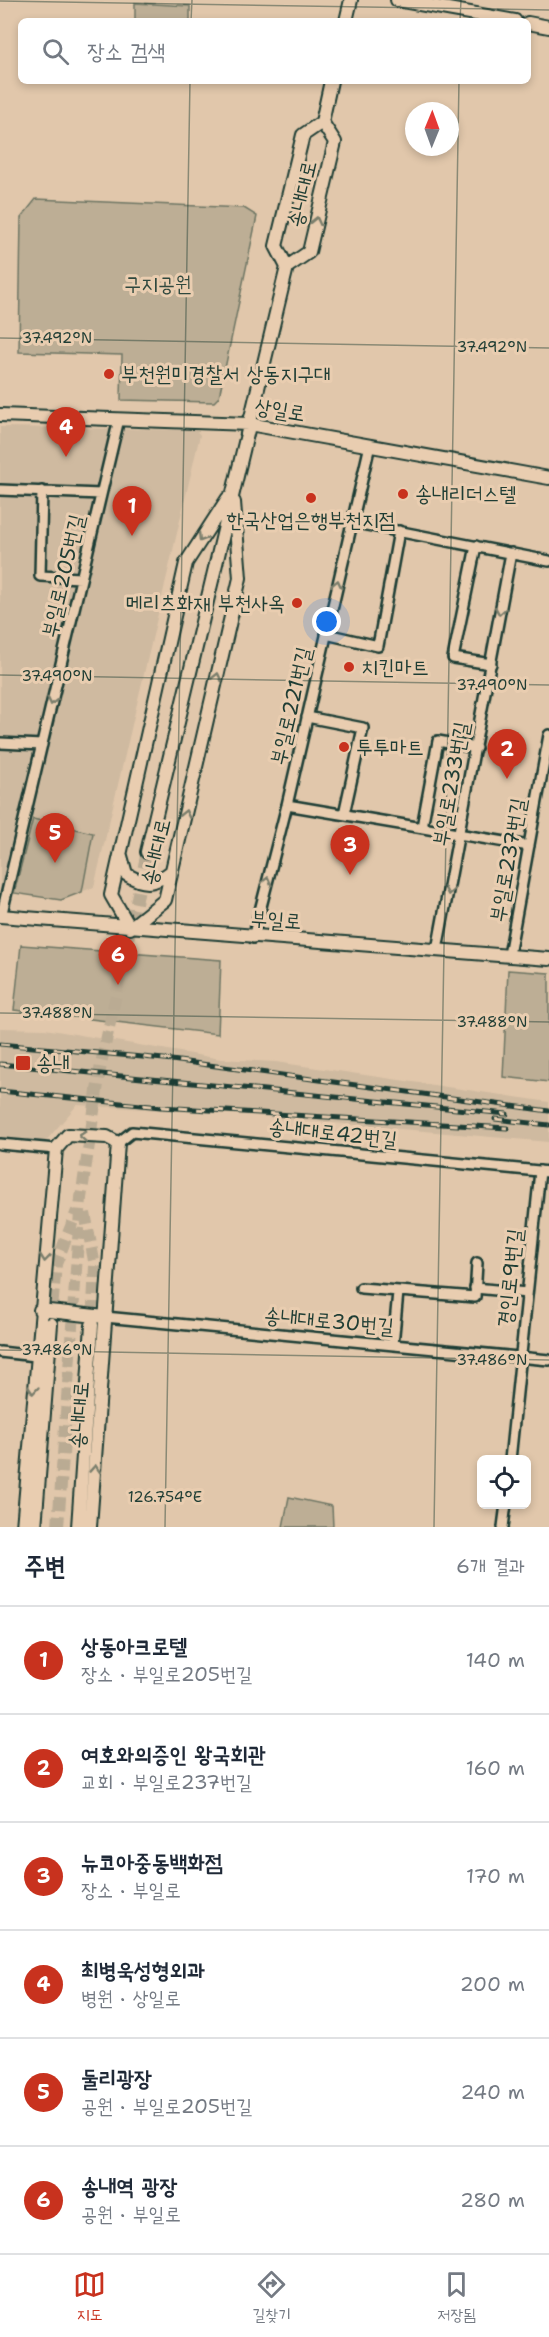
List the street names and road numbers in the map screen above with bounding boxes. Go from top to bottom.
street label: 송내대로 [281,158,323,230]
street label: 상일로 [253,392,307,428]
street label: 부일로205번길 [35,511,91,640]
street label: 부일로221번길 [264,644,318,768]
street label: 부일로233번길 [426,719,476,849]
street label: 부일로237번길 [483,796,533,924]
street label: 송내대로 [135,816,177,888]
street label: 부일로 [250,904,302,936]
street label: 송내대로42번길 [267,1112,399,1154]
street label: 경인로9번길 [491,1227,529,1329]
street label: 송내대로30번길 [263,1301,395,1341]
street label: 송내대로 [63,1380,95,1450]

